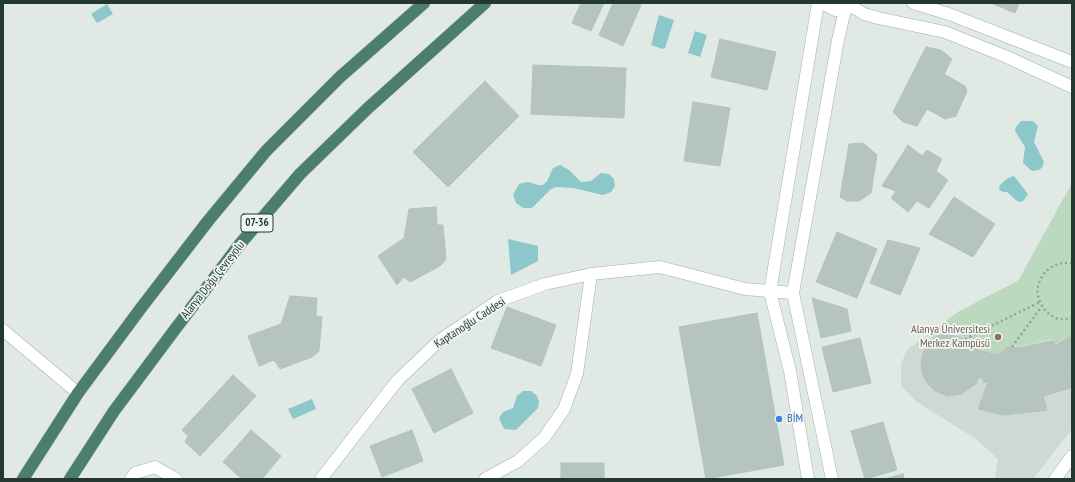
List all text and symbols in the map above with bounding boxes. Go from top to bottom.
road number: 07-36 [241,214,273,232]
street label: Alanya Doğu Çevreyolu [178,238,248,322]
street label: Kaptanoğlu Caddesi [432,295,508,351]
place label: Alanya Üniversitesi Merkez Kampüsü [911,323,990,351]
marker: Alanya Üniversitesi Merkez Kampüsü [993,332,1003,342]
place label: BİM [787,412,803,426]
marker: BİM [774,414,784,424]

